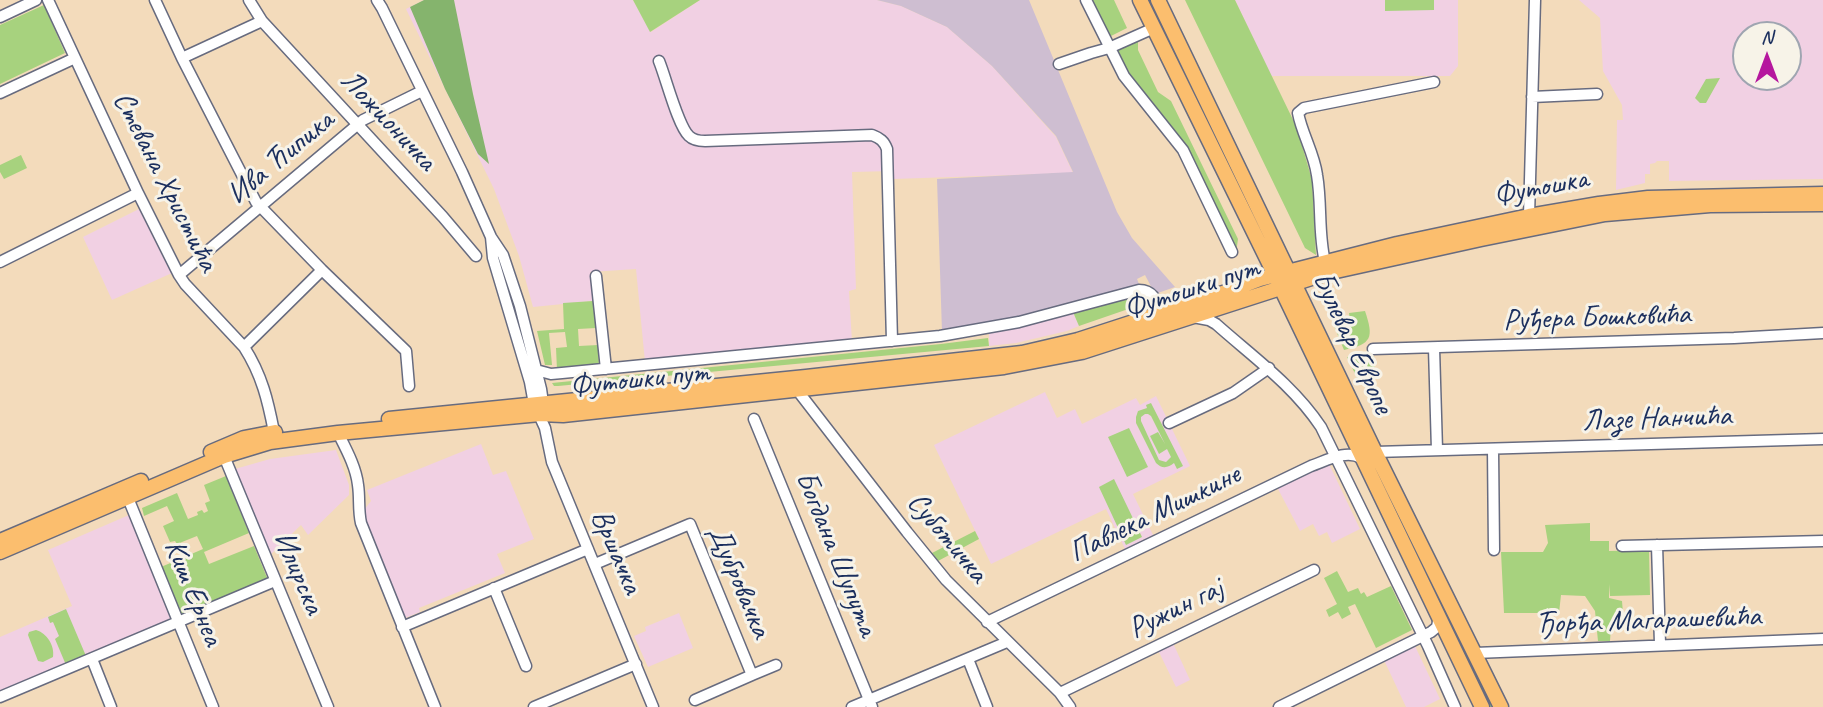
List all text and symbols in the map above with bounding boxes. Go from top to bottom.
north arrow [1732,21,1802,91]
text: N [1761,25,1773,49]
street label: Ложионичка [332,63,444,179]
street label: Стевана Христића [104,86,226,278]
street label: Ива Ћипика [220,103,342,213]
street label: Футошка [1491,161,1591,215]
street label: Футошки пут [1120,250,1264,328]
street label: Булевар Европе [1303,266,1401,420]
street label: Руђера Бошковића [1503,297,1691,339]
street label: Футошки пут [568,355,712,405]
street label: Лазе Нанчића [1582,398,1732,440]
street label: Павлека Мишкине [1064,457,1246,571]
street label: Богдана Шупута [787,466,885,642]
street label: Суботичка [899,485,995,591]
street label: Вршачка [582,504,650,600]
street label: Дубровачка [699,520,779,644]
street label: Илирска [265,526,331,620]
street label: Киш Ернеа [156,535,230,651]
street label: Ружин гај [1123,571,1229,647]
street label: Ђорђа Магарашевића [1534,599,1762,643]

